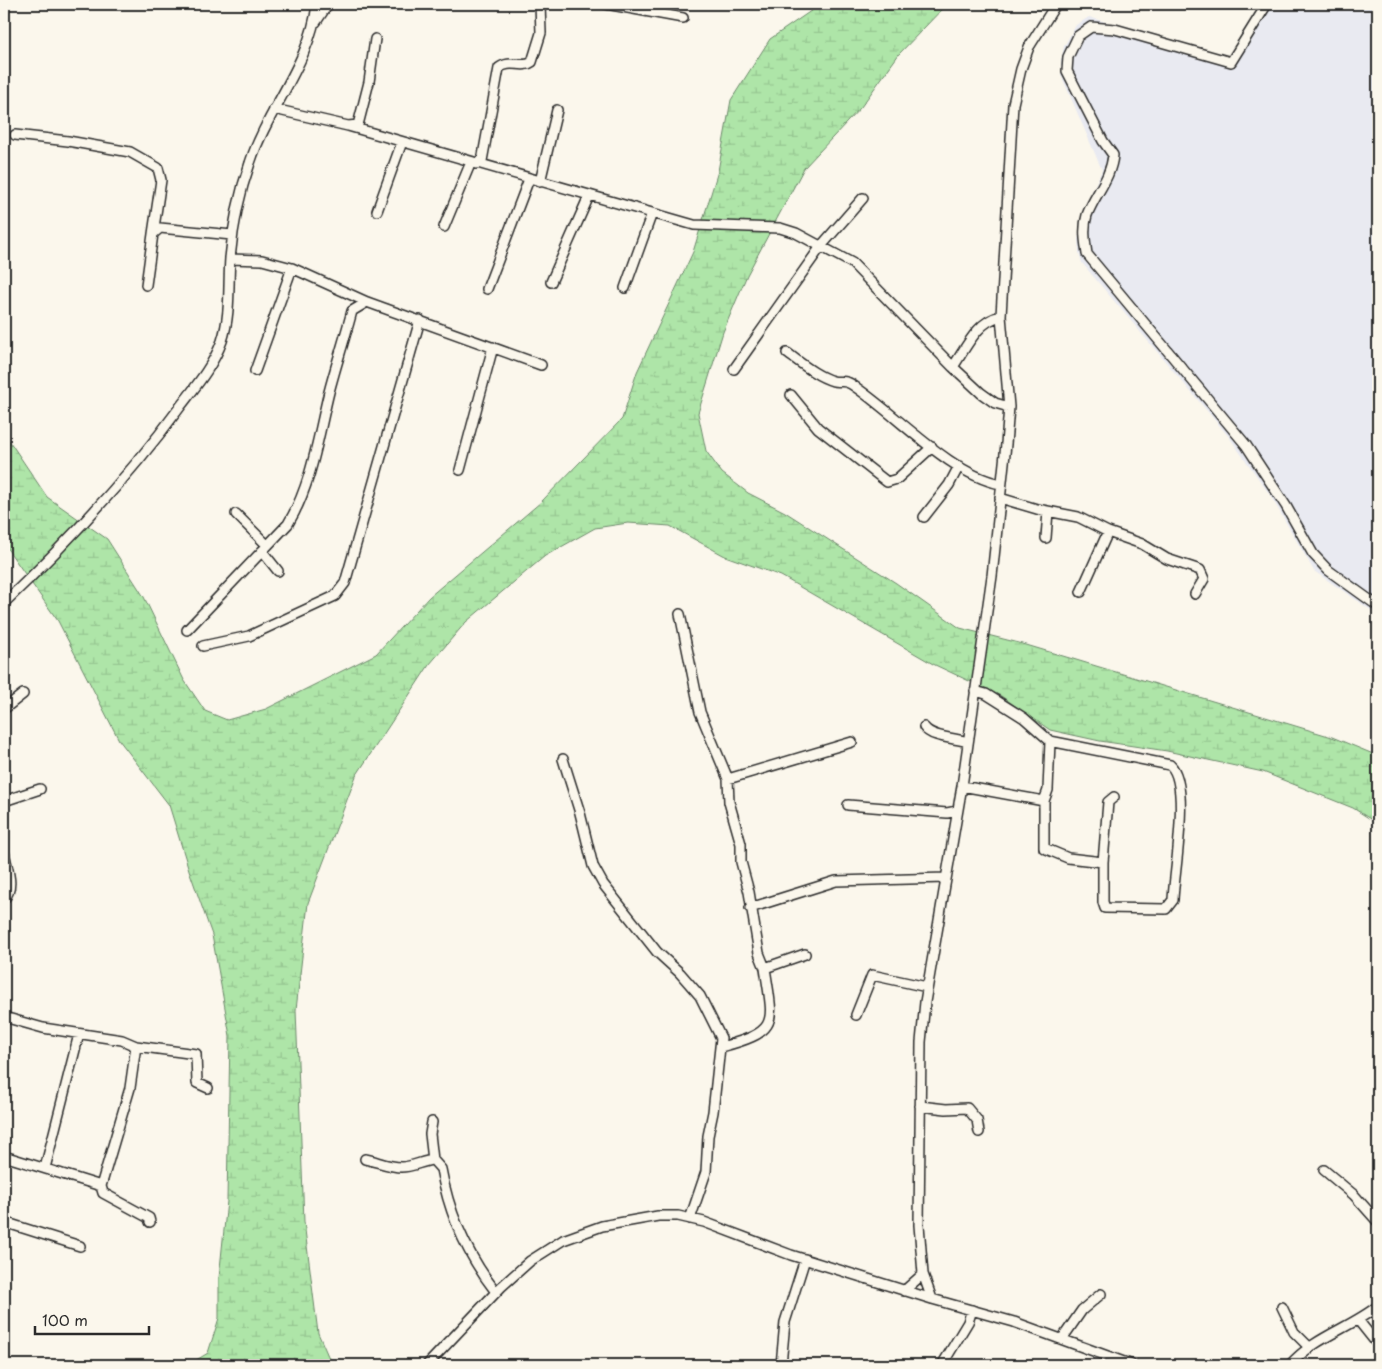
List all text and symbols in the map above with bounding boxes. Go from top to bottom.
scale bar [35,1304,149,1336]
text: 100 m [42,1308,88,1331]

